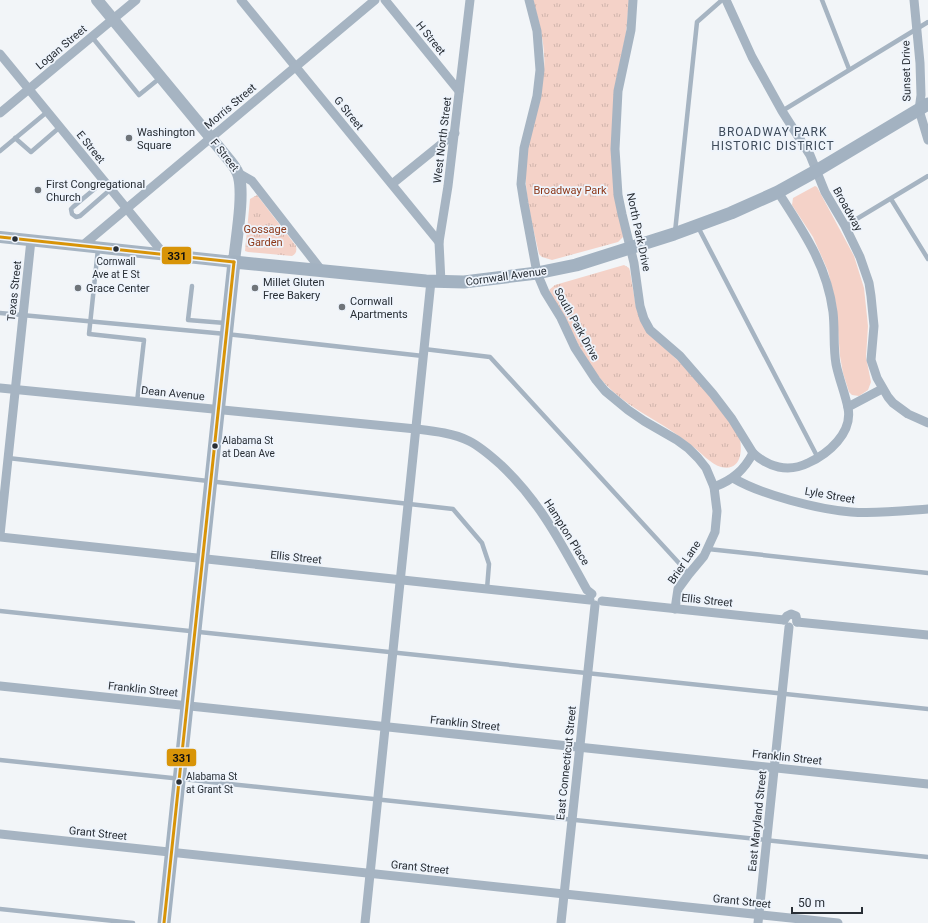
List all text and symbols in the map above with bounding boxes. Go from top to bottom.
street label: H Street [413,19,448,58]
street label: Logan Street [33,22,90,72]
street label: Sunset Drive [899,40,914,102]
street label: Morris Street [202,81,259,132]
street label: G Street [331,94,366,133]
street label: West North Street [431,96,454,184]
district label: BROADWAY PARK HISTORIC DISTRICT [711,125,835,153]
place label: Washington Square [137,126,195,152]
street label: E Street [74,128,108,166]
marker: Washington Square [124,133,134,143]
street label: F Street [208,137,242,174]
place label: First Congregational Church [46,178,145,204]
park label: Broadway Park [533,184,607,197]
marker: First Congregational Church [33,185,43,195]
street label: Broadway [830,185,865,234]
street label: North Park Drive [624,192,653,273]
park label: Gossage Garden [243,223,287,249]
unlabelled marker [10,234,20,244]
marker: Cornwall Ave at E St [111,244,121,254]
line badge: 331 [161,246,192,265]
text: 331 [168,250,186,263]
place label: Cornwall Ave at E St [92,256,140,280]
street label: Texas Street [5,260,24,322]
street label: Cornwall Avenue [465,264,548,289]
place label: Millet Gluten Free Bakery [263,276,325,302]
place label: Grace Center [86,282,150,295]
marker: Grace Center [73,283,83,293]
marker: Millet Gluten Free Bakery [250,283,260,293]
street label: South Park Drive [551,286,602,363]
place label: Cornwall Apartments [350,295,408,321]
marker: Cornwall Apartments [337,302,347,312]
street label: Dean Avenue [141,384,206,403]
place label: Alabama St at Dean Ave [222,435,275,459]
marker: Alabama St at Dean Ave [210,441,220,451]
street label: Lyle Street [804,485,856,506]
street label: Hampton Place [541,497,592,568]
street label: Brier Lane [665,538,704,586]
street label: Ellis Street [270,548,323,567]
street label: Ellis Street [681,591,734,610]
street label: Franklin Street [107,679,179,700]
street label: East Connecticut Street [554,705,579,821]
street label: Franklin Street [429,713,501,734]
street label: Franklin Street [751,747,823,768]
line badge: 331 [166,748,197,767]
text: 331 [173,752,191,765]
street label: East Maryland Street [746,769,769,872]
place label: Alabama St at Grant St [186,771,237,795]
marker: Alabama St at Grant St [174,777,184,787]
street label: Grant Street [68,824,128,843]
street label: Grant Street [390,858,450,877]
scale bar [792,889,862,915]
street label: Grant Street [712,892,772,911]
text: 50 m [798,896,825,910]

